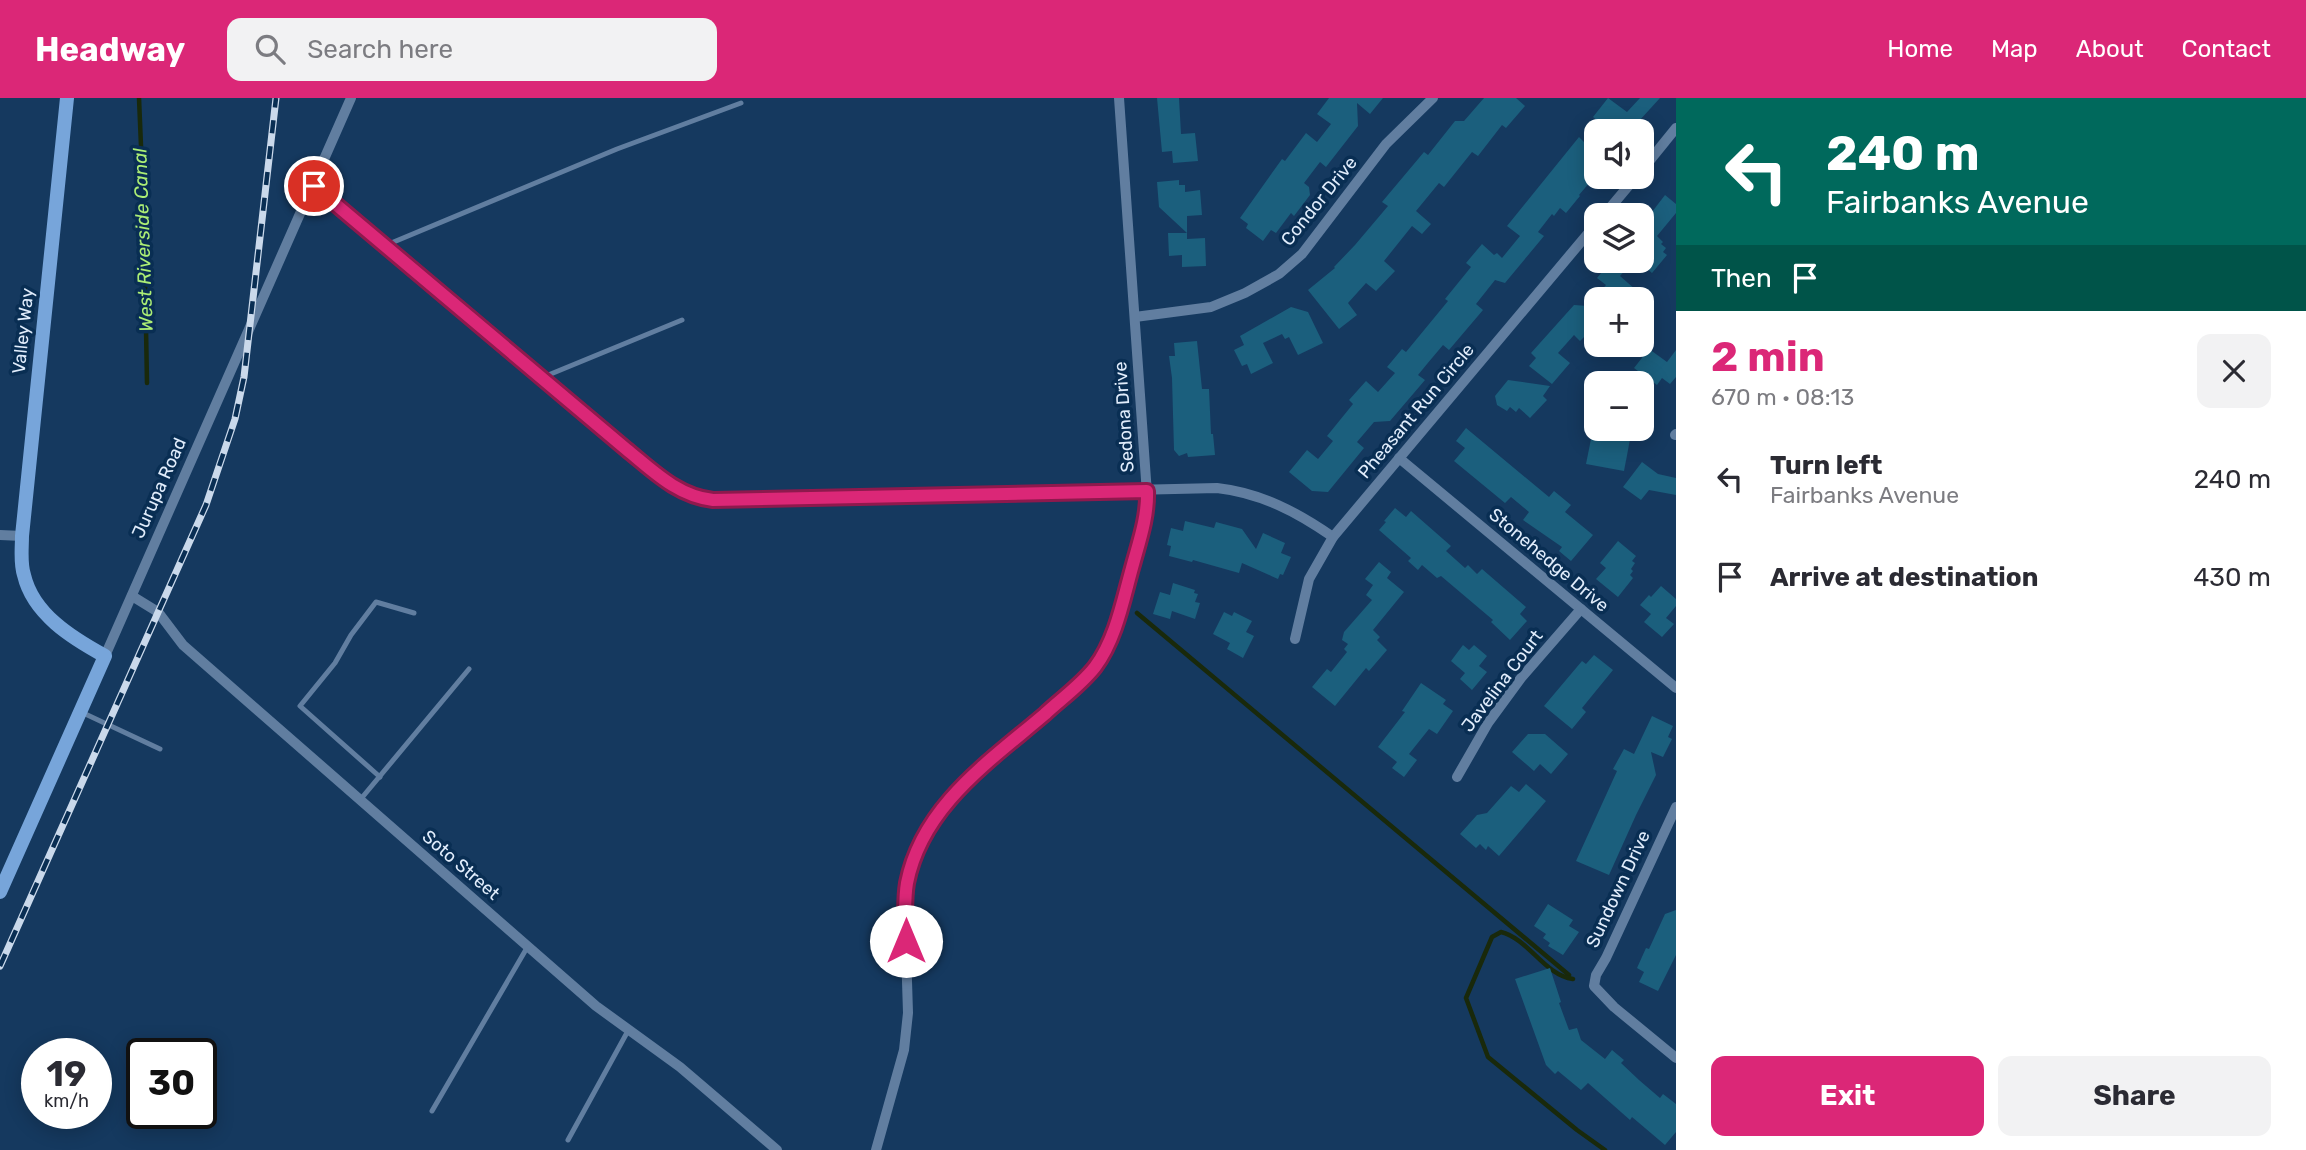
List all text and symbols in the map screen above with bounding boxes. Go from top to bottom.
search box [227,18,717,81]
text: Headway [35,30,185,69]
icon: search [251,30,289,68]
text: Search here [307,34,453,65]
text: Home [1887,35,1953,63]
text: Map [1991,35,2038,63]
text: About [2076,35,2144,63]
text: Contact [2182,35,2271,63]
map controls [1584,119,1654,441]
button: sound [1584,119,1654,189]
text: 240 m [1826,124,1980,182]
icon: left [1711,126,1802,217]
water label: West Riverside Canal [128,147,158,332]
street label: Condor Drive [1276,152,1362,250]
pin [284,156,344,216]
icon: arrive [295,167,333,205]
text: Fairbanks Avenue [1826,183,2089,221]
button: layers [1584,203,1654,273]
icon: arrive [1786,259,1824,297]
text: Then [1711,263,1772,294]
street label: Valley Way [8,287,38,375]
button: + [1584,287,1654,357]
text: 2 min [1711,332,1825,382]
button: close [2197,334,2271,408]
street label: Pheasant Run Circle [1353,339,1479,483]
street label: Sedona Drive [1109,361,1139,473]
button: − [1584,371,1654,441]
text: 670 m · 08:13 [1711,383,1854,411]
street label: Jurupa Road [127,434,191,542]
text: Turn left [1770,450,1882,481]
icon: left [1711,460,1749,498]
text: 240 m [2194,464,2271,495]
text: Fairbanks Avenue [1770,481,1959,509]
street label: Stonehedge Drive [1485,503,1613,617]
icon: arrive [1711,558,1749,596]
text: Arrive at destination [1770,562,2038,593]
text: 430 m [2193,562,2271,593]
street label: Javelina Court [1457,626,1547,736]
street label: Soto Street [418,825,504,905]
street label: Sundown Drive [1581,827,1655,951]
position arrow [869,904,943,978]
speed limit sign: 30 [126,1038,217,1129]
text: 19 [47,1053,86,1095]
button: Exit [1711,1056,1984,1136]
button: Share [1998,1056,2271,1136]
text: km/h [44,1090,89,1112]

